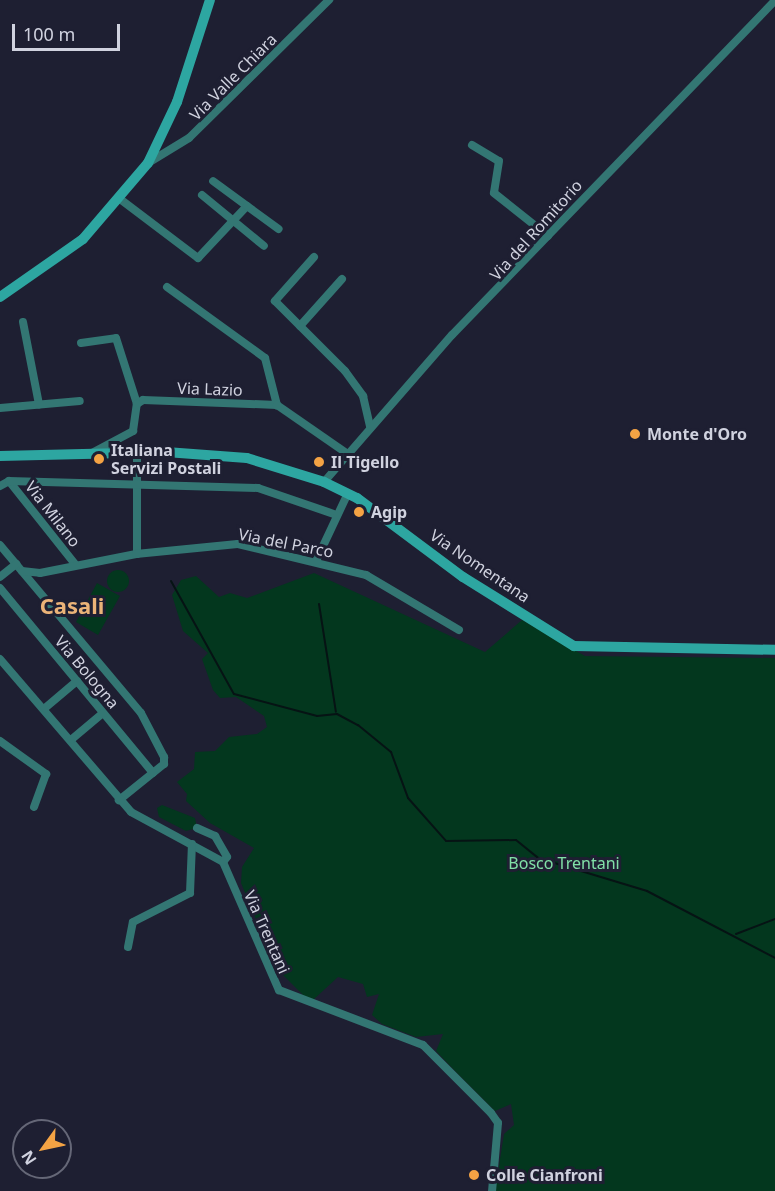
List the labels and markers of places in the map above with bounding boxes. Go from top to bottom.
place label: Monte d'Oro [647,424,747,444]
marker: Monte d'Oro [628,427,642,441]
place label: Italiana Servizi Postali [111,440,221,478]
marker: Italiana Servizi Postali [92,452,106,466]
place label: Il Tigello [331,452,399,472]
marker: Il Tigello [312,455,326,469]
place label: Agip [371,502,407,522]
marker: Agip [352,505,366,519]
place label: Colle Cianfroni [486,1165,603,1185]
marker: Colle Cianfroni [467,1168,481,1182]

